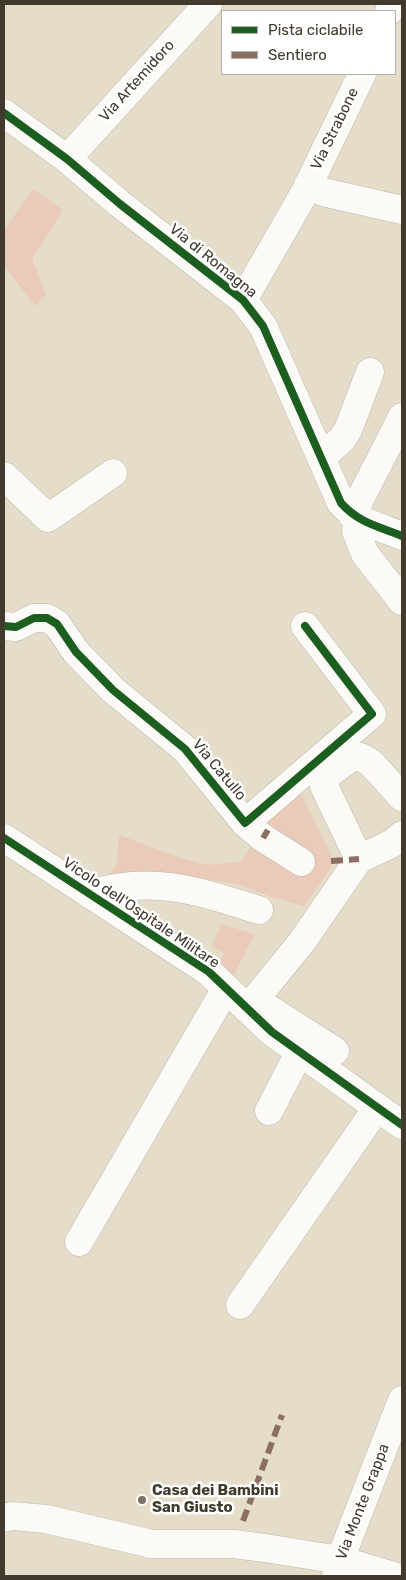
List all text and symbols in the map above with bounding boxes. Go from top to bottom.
legend [221,10,396,75]
text: Pista ciclabile [268,21,363,39]
street label: Via Artemidoro [96,36,178,126]
text: Sentiero [268,46,327,64]
street label: Via Strabone [307,85,363,173]
street label: Via di Romagna [165,220,261,302]
street label: Via Catullo [188,736,250,804]
street label: Vicolo dell'Ospitale Militare [59,854,223,972]
street label: Via Monte Grappa [333,1441,393,1563]
place label: Casa dei Bambini San Giusto [152,1482,278,1517]
marker: Casa dei Bambini San Giusto [136,1494,148,1506]

